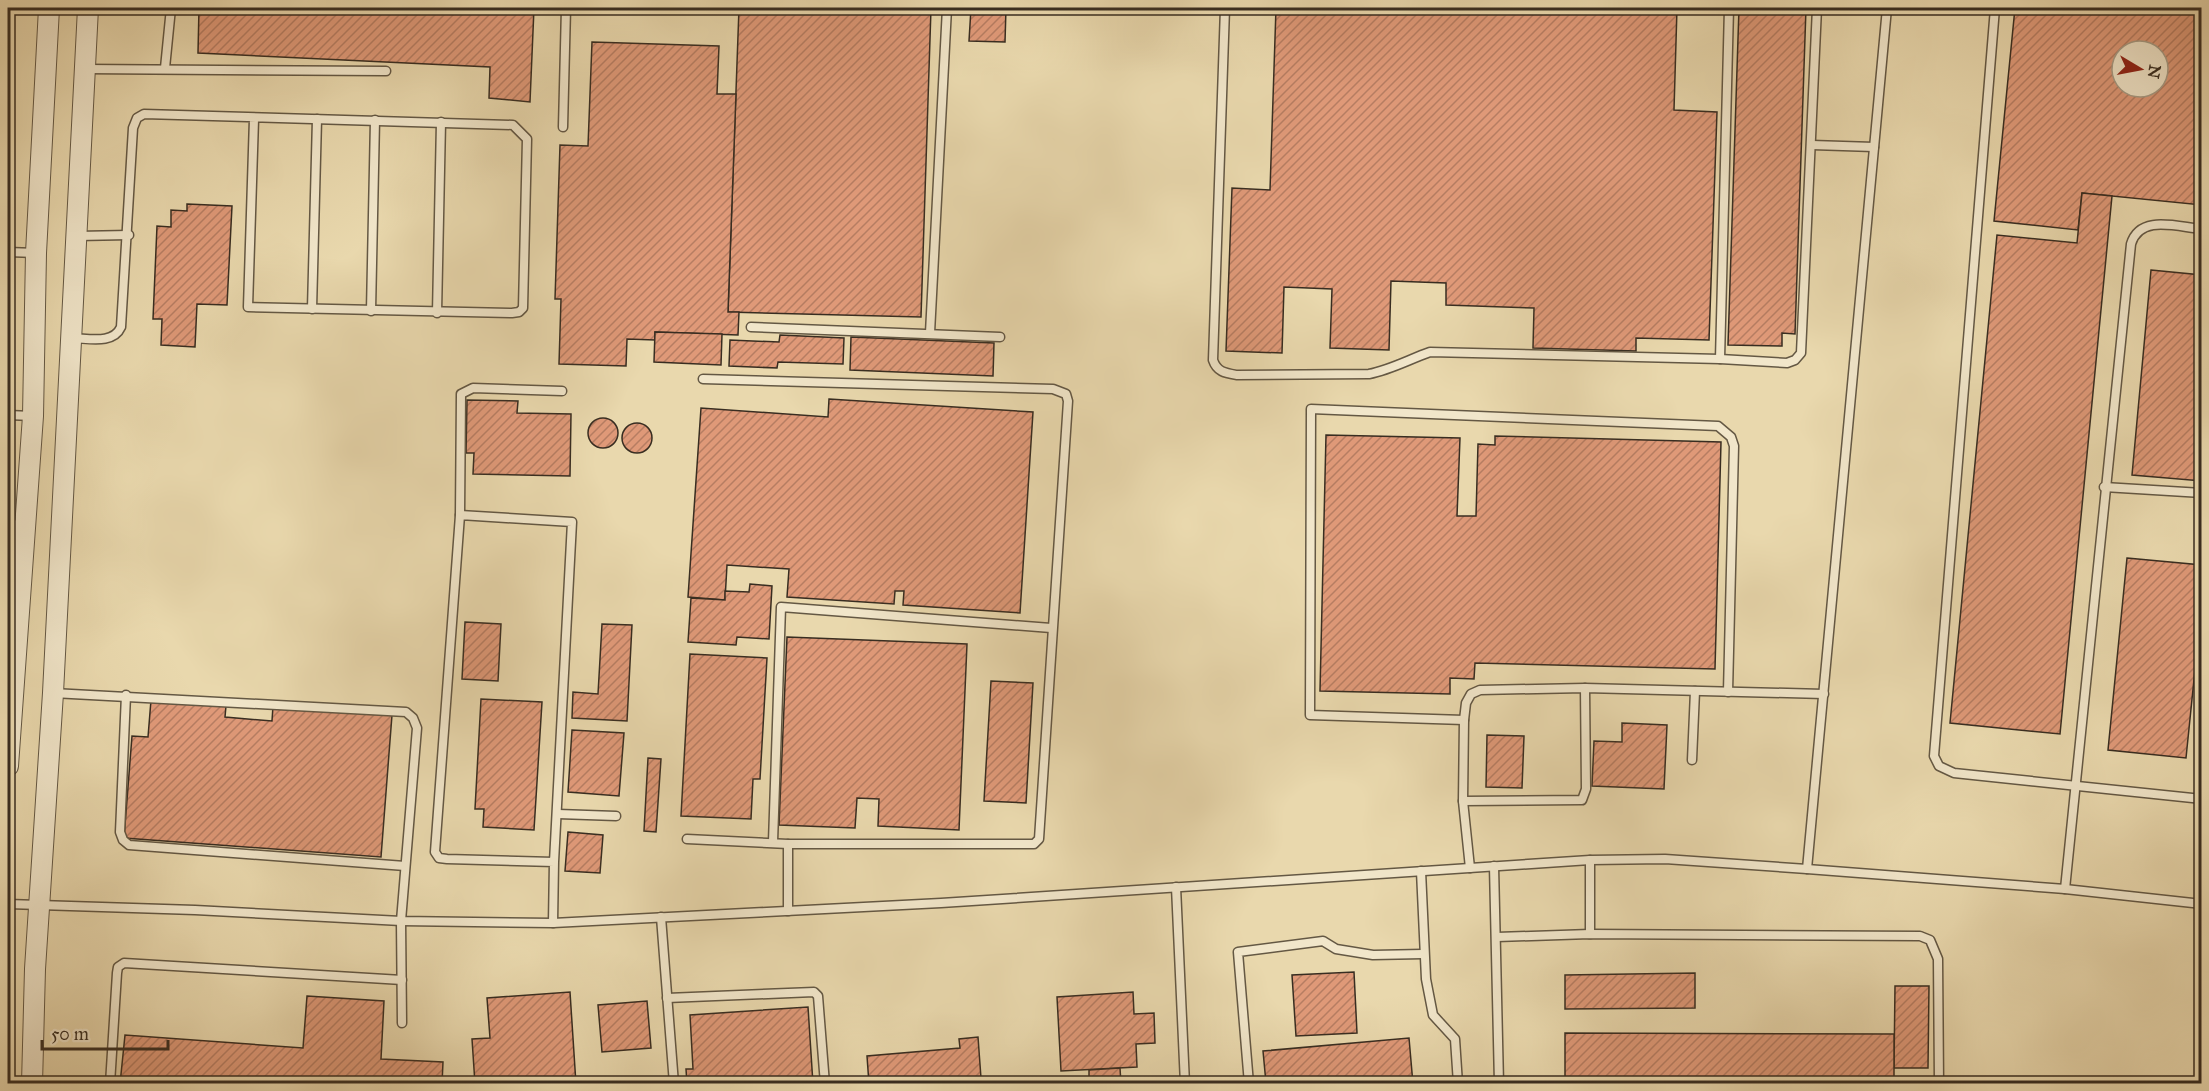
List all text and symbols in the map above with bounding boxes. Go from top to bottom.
north arrow [2110,39,2170,99]
text: N [2144,63,2165,80]
scale bar [42,1013,168,1051]
text: 50 m [51,1023,89,1045]

